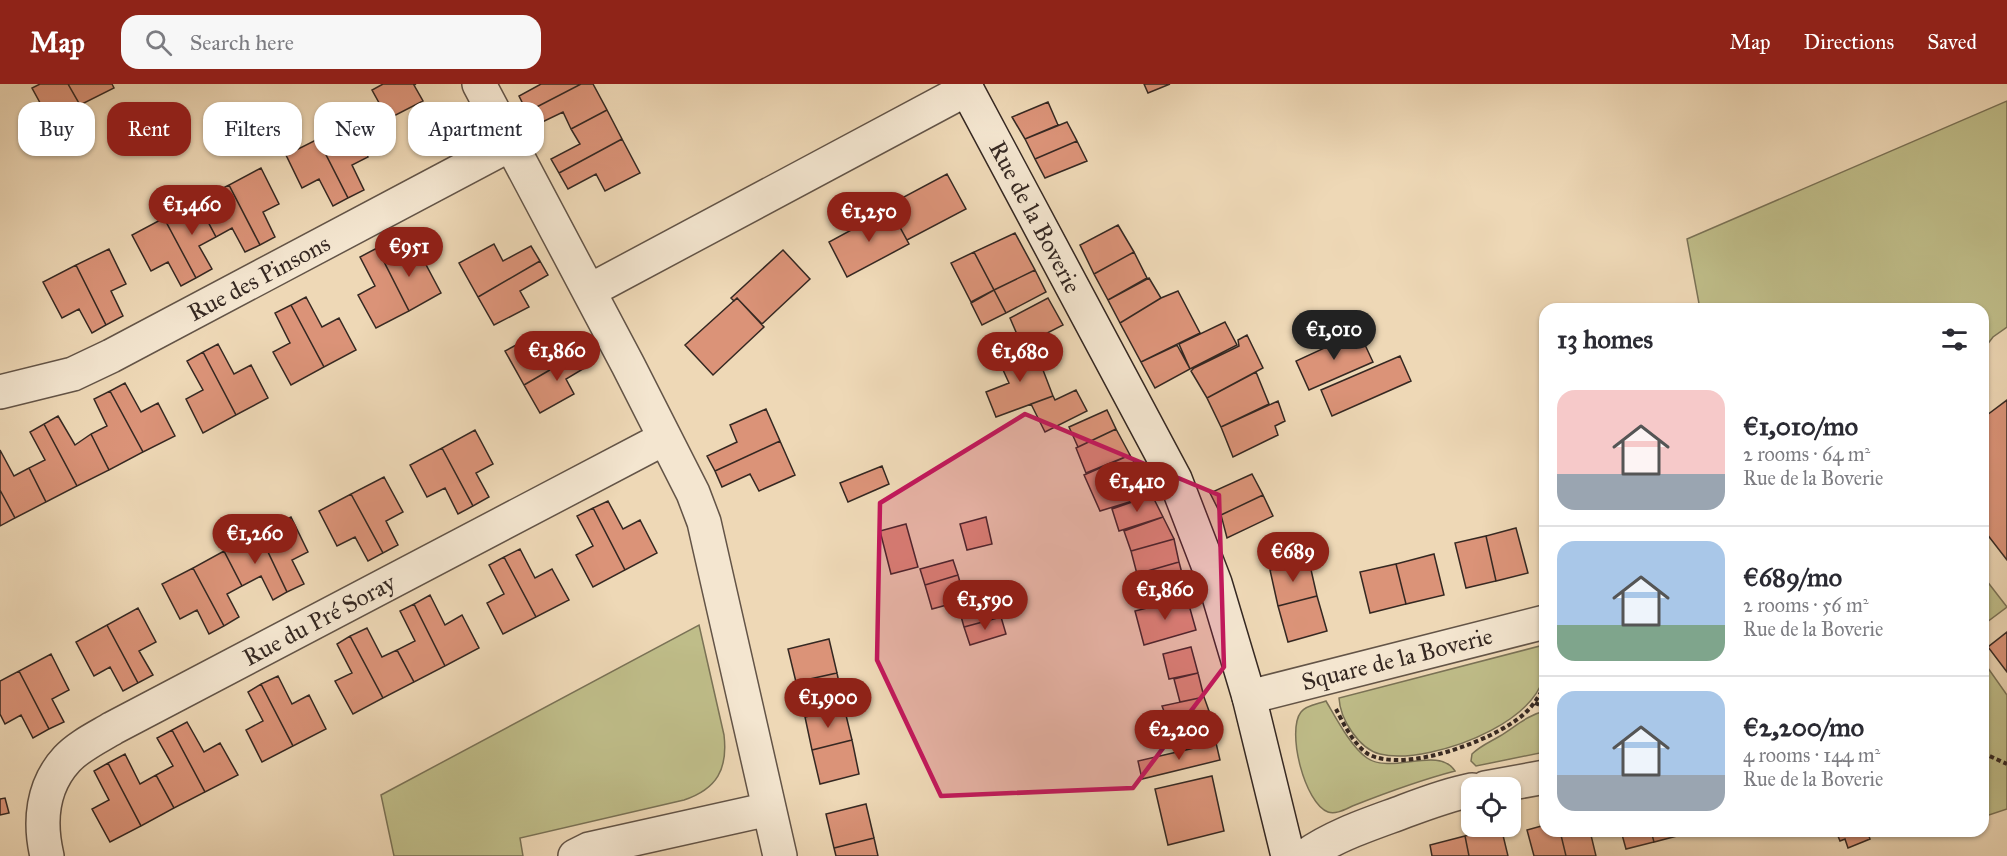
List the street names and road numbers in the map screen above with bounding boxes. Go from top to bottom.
street label: Rue de la Boverie [982,136,1088,298]
street label: Rue des Pinsons [183,228,335,328]
street label: Rue du Pré Soray [238,567,401,673]
street label: Square de la Boverie [1298,621,1496,697]

